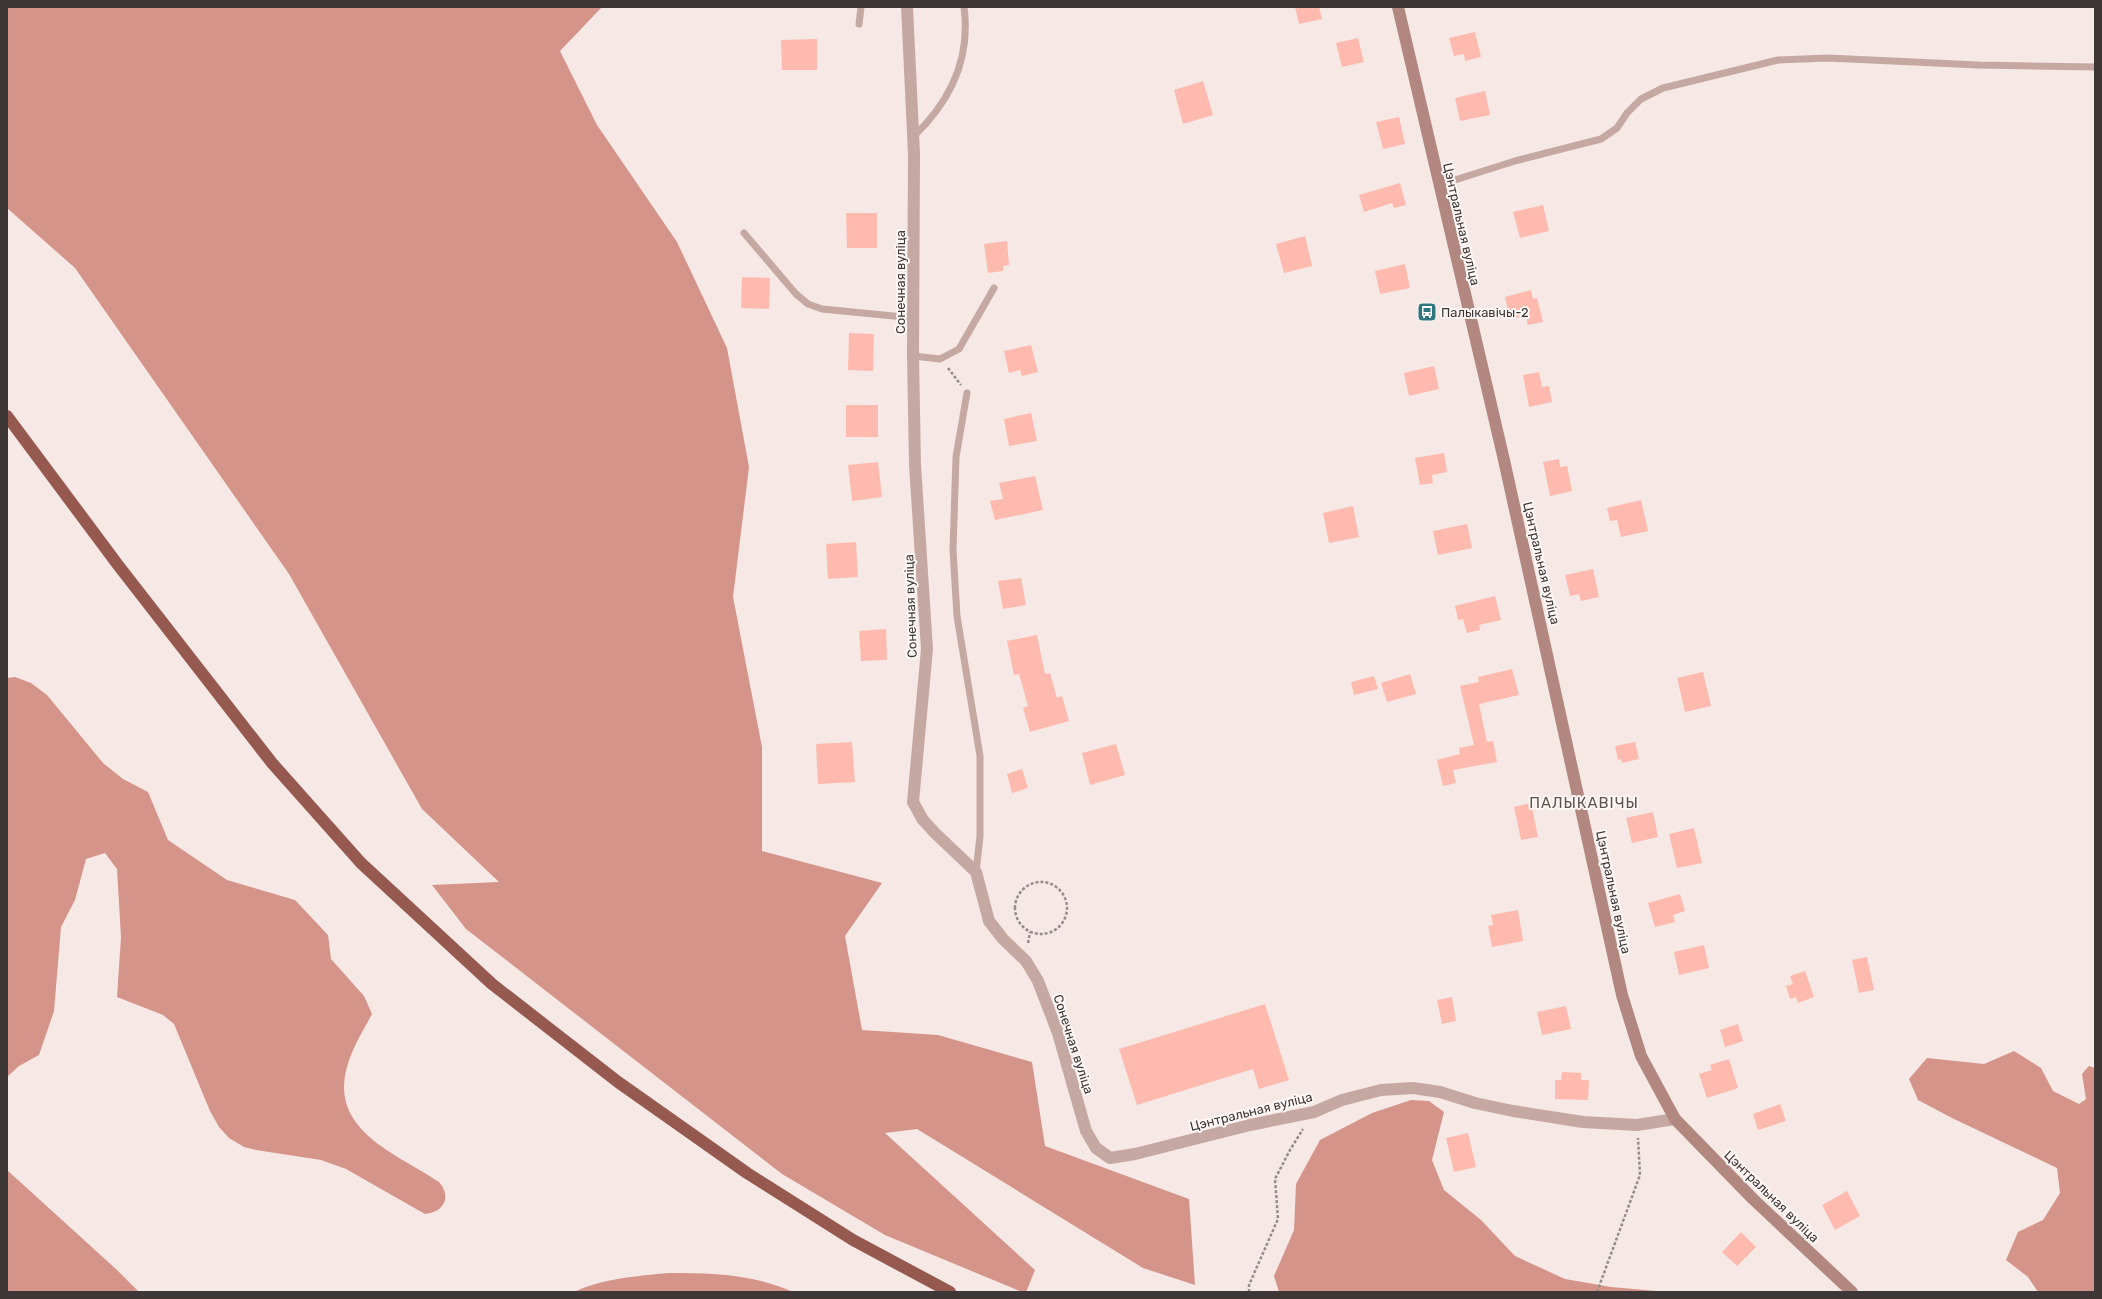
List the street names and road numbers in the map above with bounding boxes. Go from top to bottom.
street label: Цэнтральная вуліца [1440,161,1483,287]
street label: Сонечная вуліца [893,230,908,334]
street label: Цэнтральная вуліца [1520,500,1563,626]
street label: Сонечная вуліца [901,554,920,658]
street label: Цэнтральная вуліца [1593,829,1634,955]
street label: Сонечная вуліца [1050,993,1097,1096]
street label: Цэнтральная вуліца [1188,1089,1314,1134]
street label: Цэнтральная вуліца [1721,1147,1822,1245]

